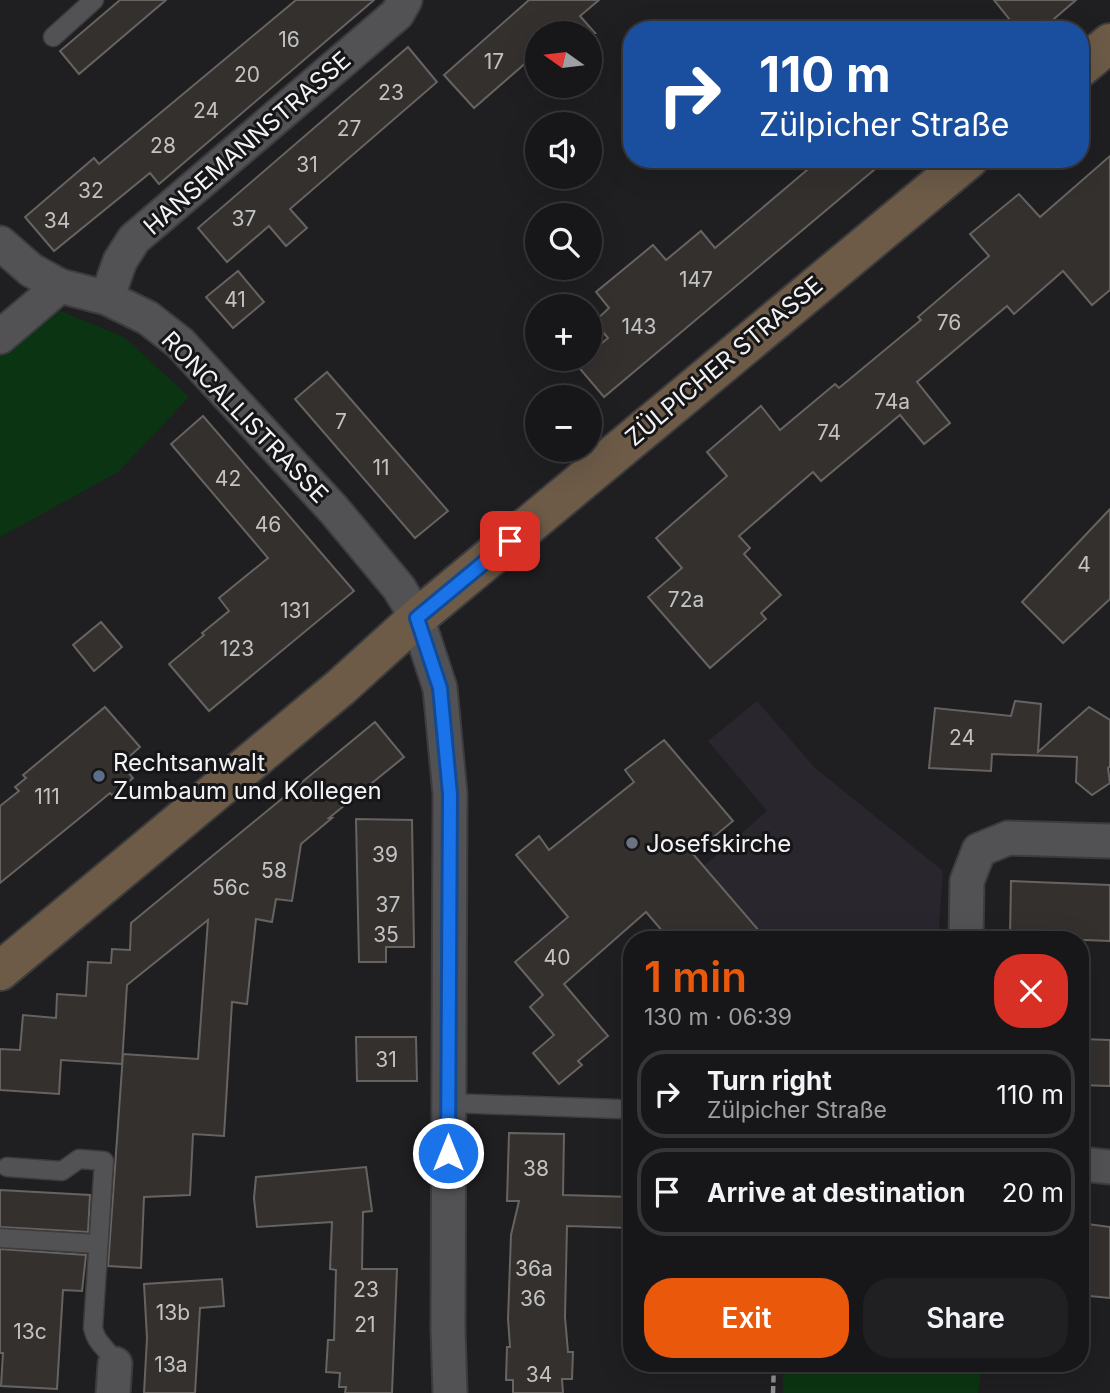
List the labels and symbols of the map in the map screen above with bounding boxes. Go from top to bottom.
north arrow [525,21,602,98]
house number: 16 [278,27,300,52]
street label: HANSEMANNSTRASSE [138,45,356,241]
house number: 17 [484,49,504,74]
house number: 20 [234,62,260,87]
house number: 23 [378,80,404,105]
house number: 24 [193,98,219,123]
house number: 27 [337,116,361,141]
house number: 28 [150,133,176,158]
house number: 31 [296,152,318,177]
house number: 32 [78,178,104,203]
house number: 37 [232,206,256,231]
house number: 34 [44,208,70,233]
house number: 147 [679,267,713,292]
street label: ZÜLPICHER STRASSE [620,270,828,452]
house number: 41 [224,287,246,312]
house number: 76 [937,310,961,335]
house number: 143 [621,314,657,339]
street label: RONCALLISTRASSE [156,325,334,509]
house number: 74a [874,389,910,414]
house number: 7 [335,409,347,434]
house number: 74 [817,420,841,445]
house number: 11 [372,455,390,480]
house number: 42 [215,466,241,491]
pin [480,511,540,571]
house number: 46 [255,512,281,537]
house number: 4 [1077,552,1091,577]
house number: 72a [668,587,704,612]
house number: 131 [280,598,310,623]
house number: 123 [220,636,254,661]
house number: 24 [949,725,975,750]
place label: Rechtsanwalt Zumbaum und Kollegen [113,748,382,805]
marker: Rechtsanwalt Zumbaum und Kollegen [91,768,107,784]
house number: 111 [34,784,60,809]
place label: Josefskirche [646,829,791,858]
marker: Josefskirche [624,835,640,851]
house number: 39 [372,842,398,867]
house number: 58 [261,858,287,883]
house number: 56c [212,875,250,900]
house number: 37 [376,892,400,917]
house number: 35 [373,922,399,947]
house number: 40 [544,945,570,970]
house number: 31 [375,1047,397,1072]
position arrow [411,1116,485,1190]
house number: 38 [523,1156,549,1181]
house number: 36a [515,1256,553,1281]
house number: 23 [353,1277,379,1302]
house number: 36 [520,1286,546,1311]
house number: 13b [156,1300,190,1325]
house number: 21 [354,1312,376,1337]
house number: 13c [13,1319,47,1344]
house number: 13a [154,1352,188,1377]
house number: 34 [526,1362,552,1387]

